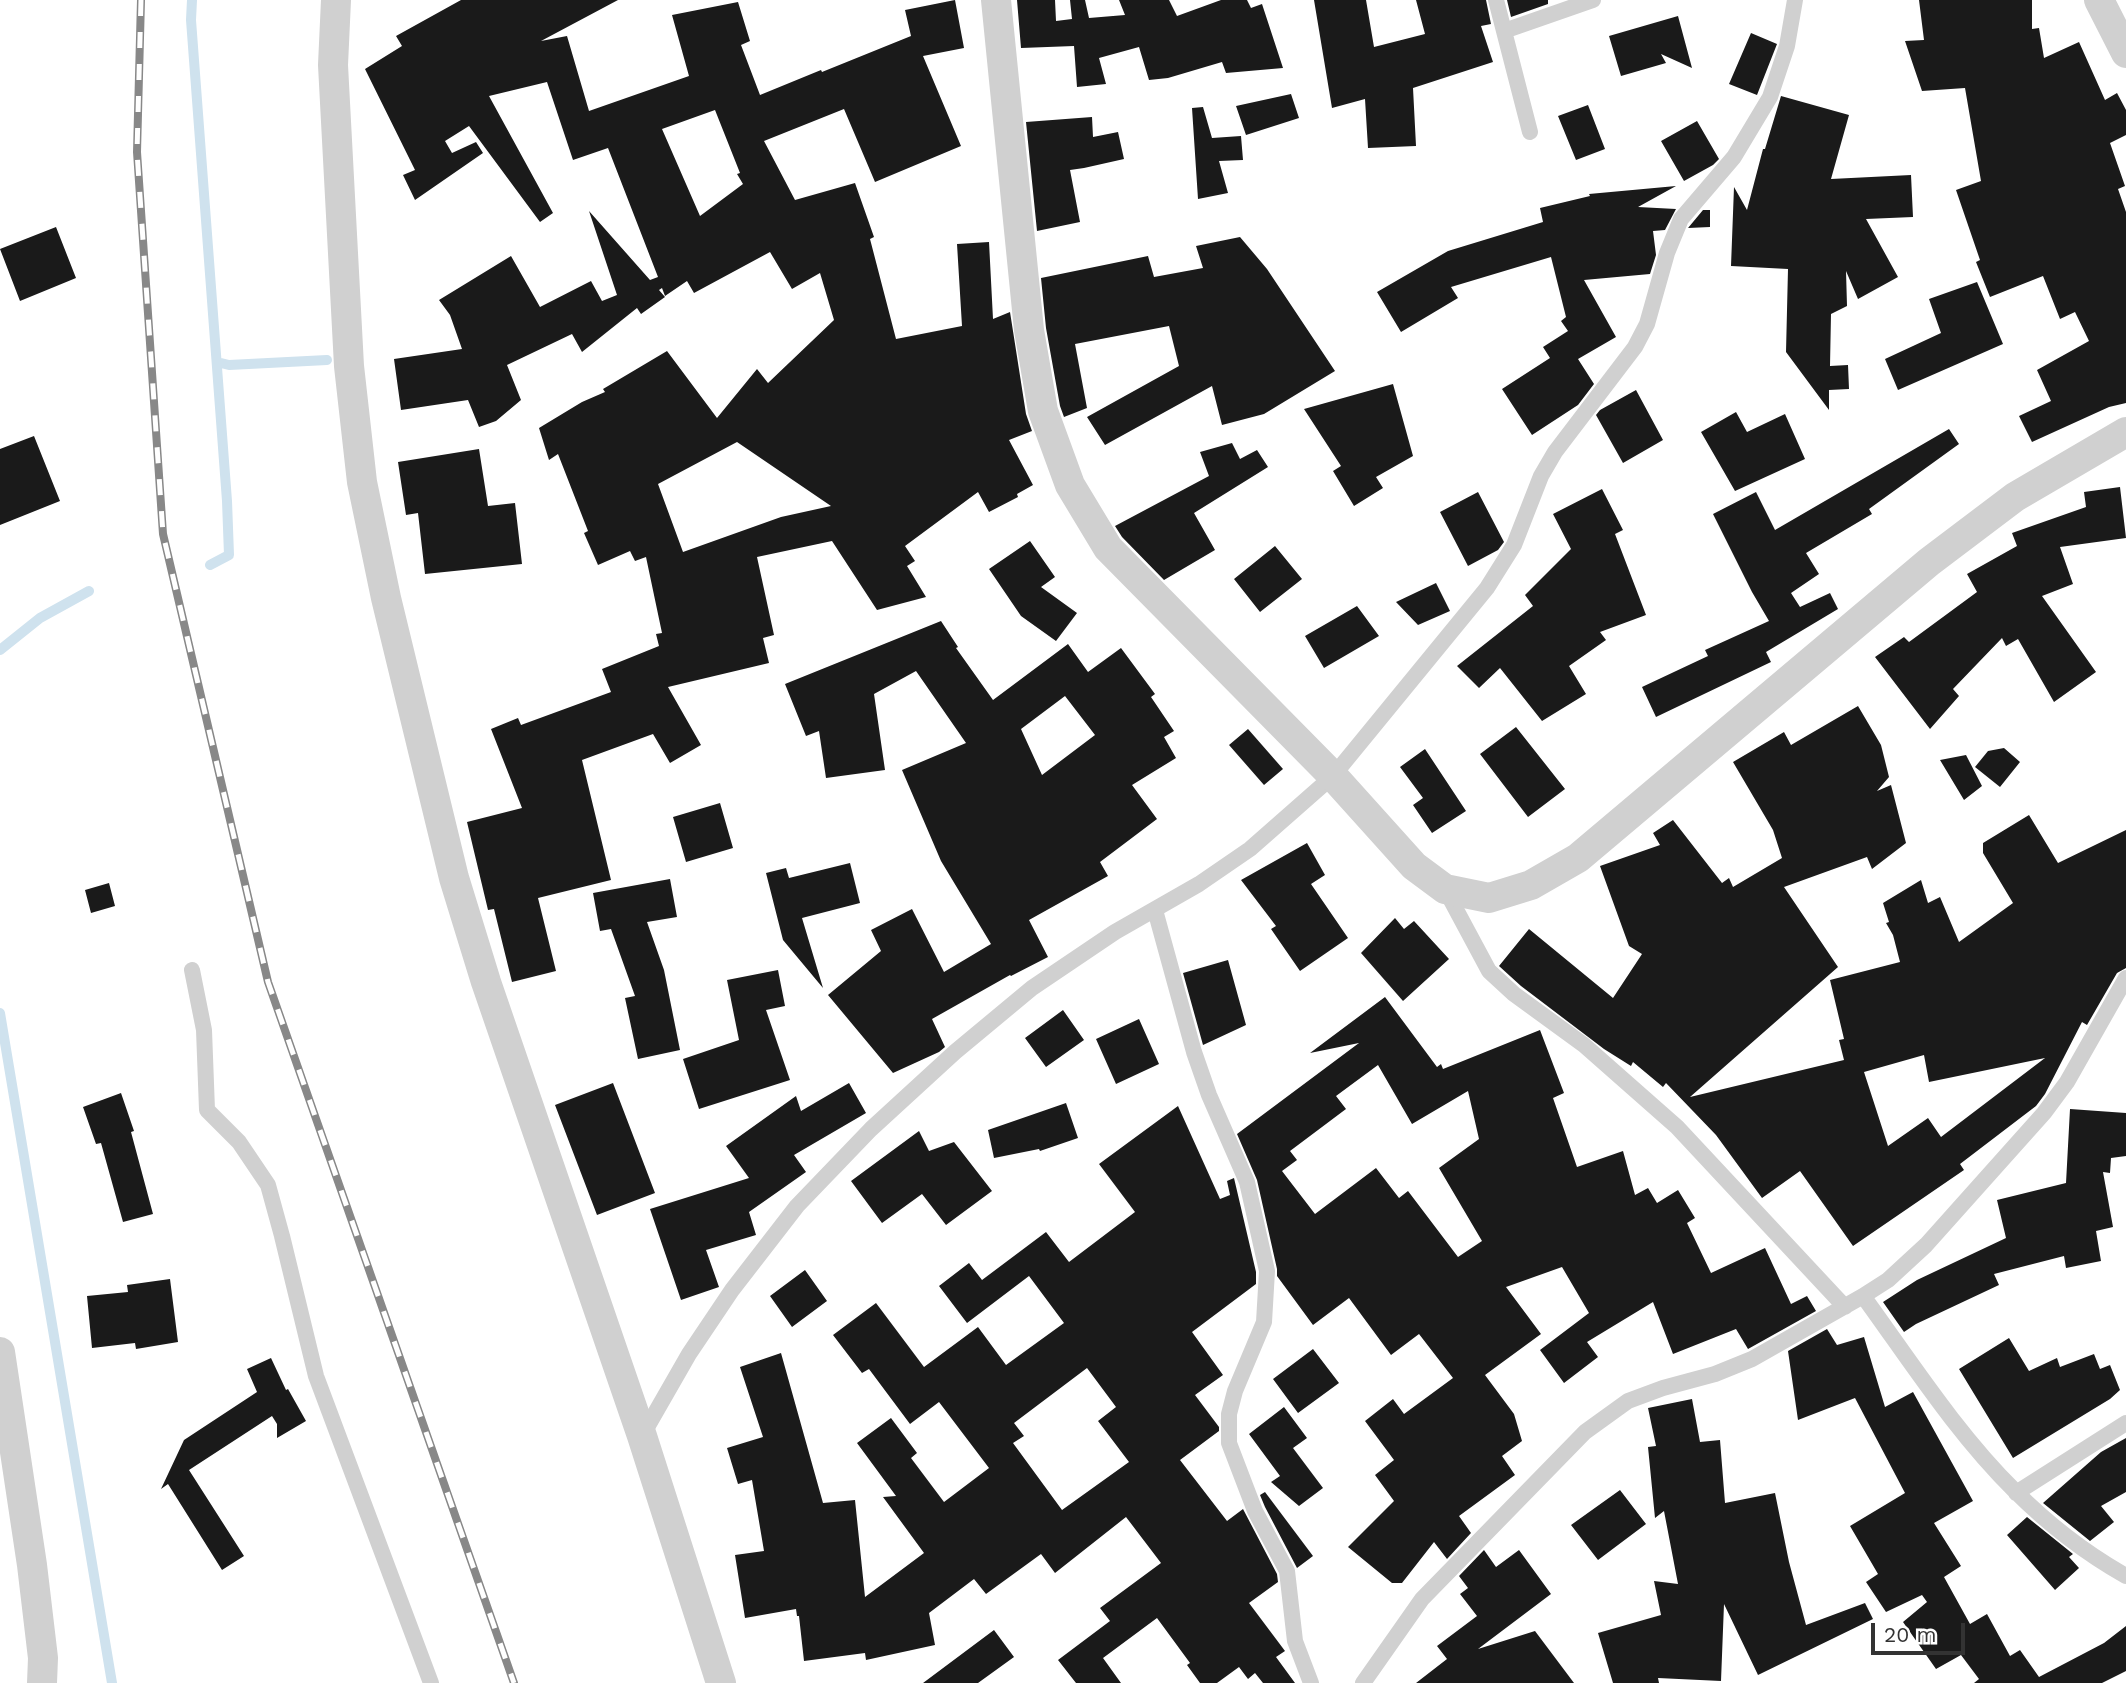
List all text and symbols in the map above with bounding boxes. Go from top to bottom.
scale bar [1874,1610,1968,1654]
text: 20 m [1884,1622,1936,1647]

